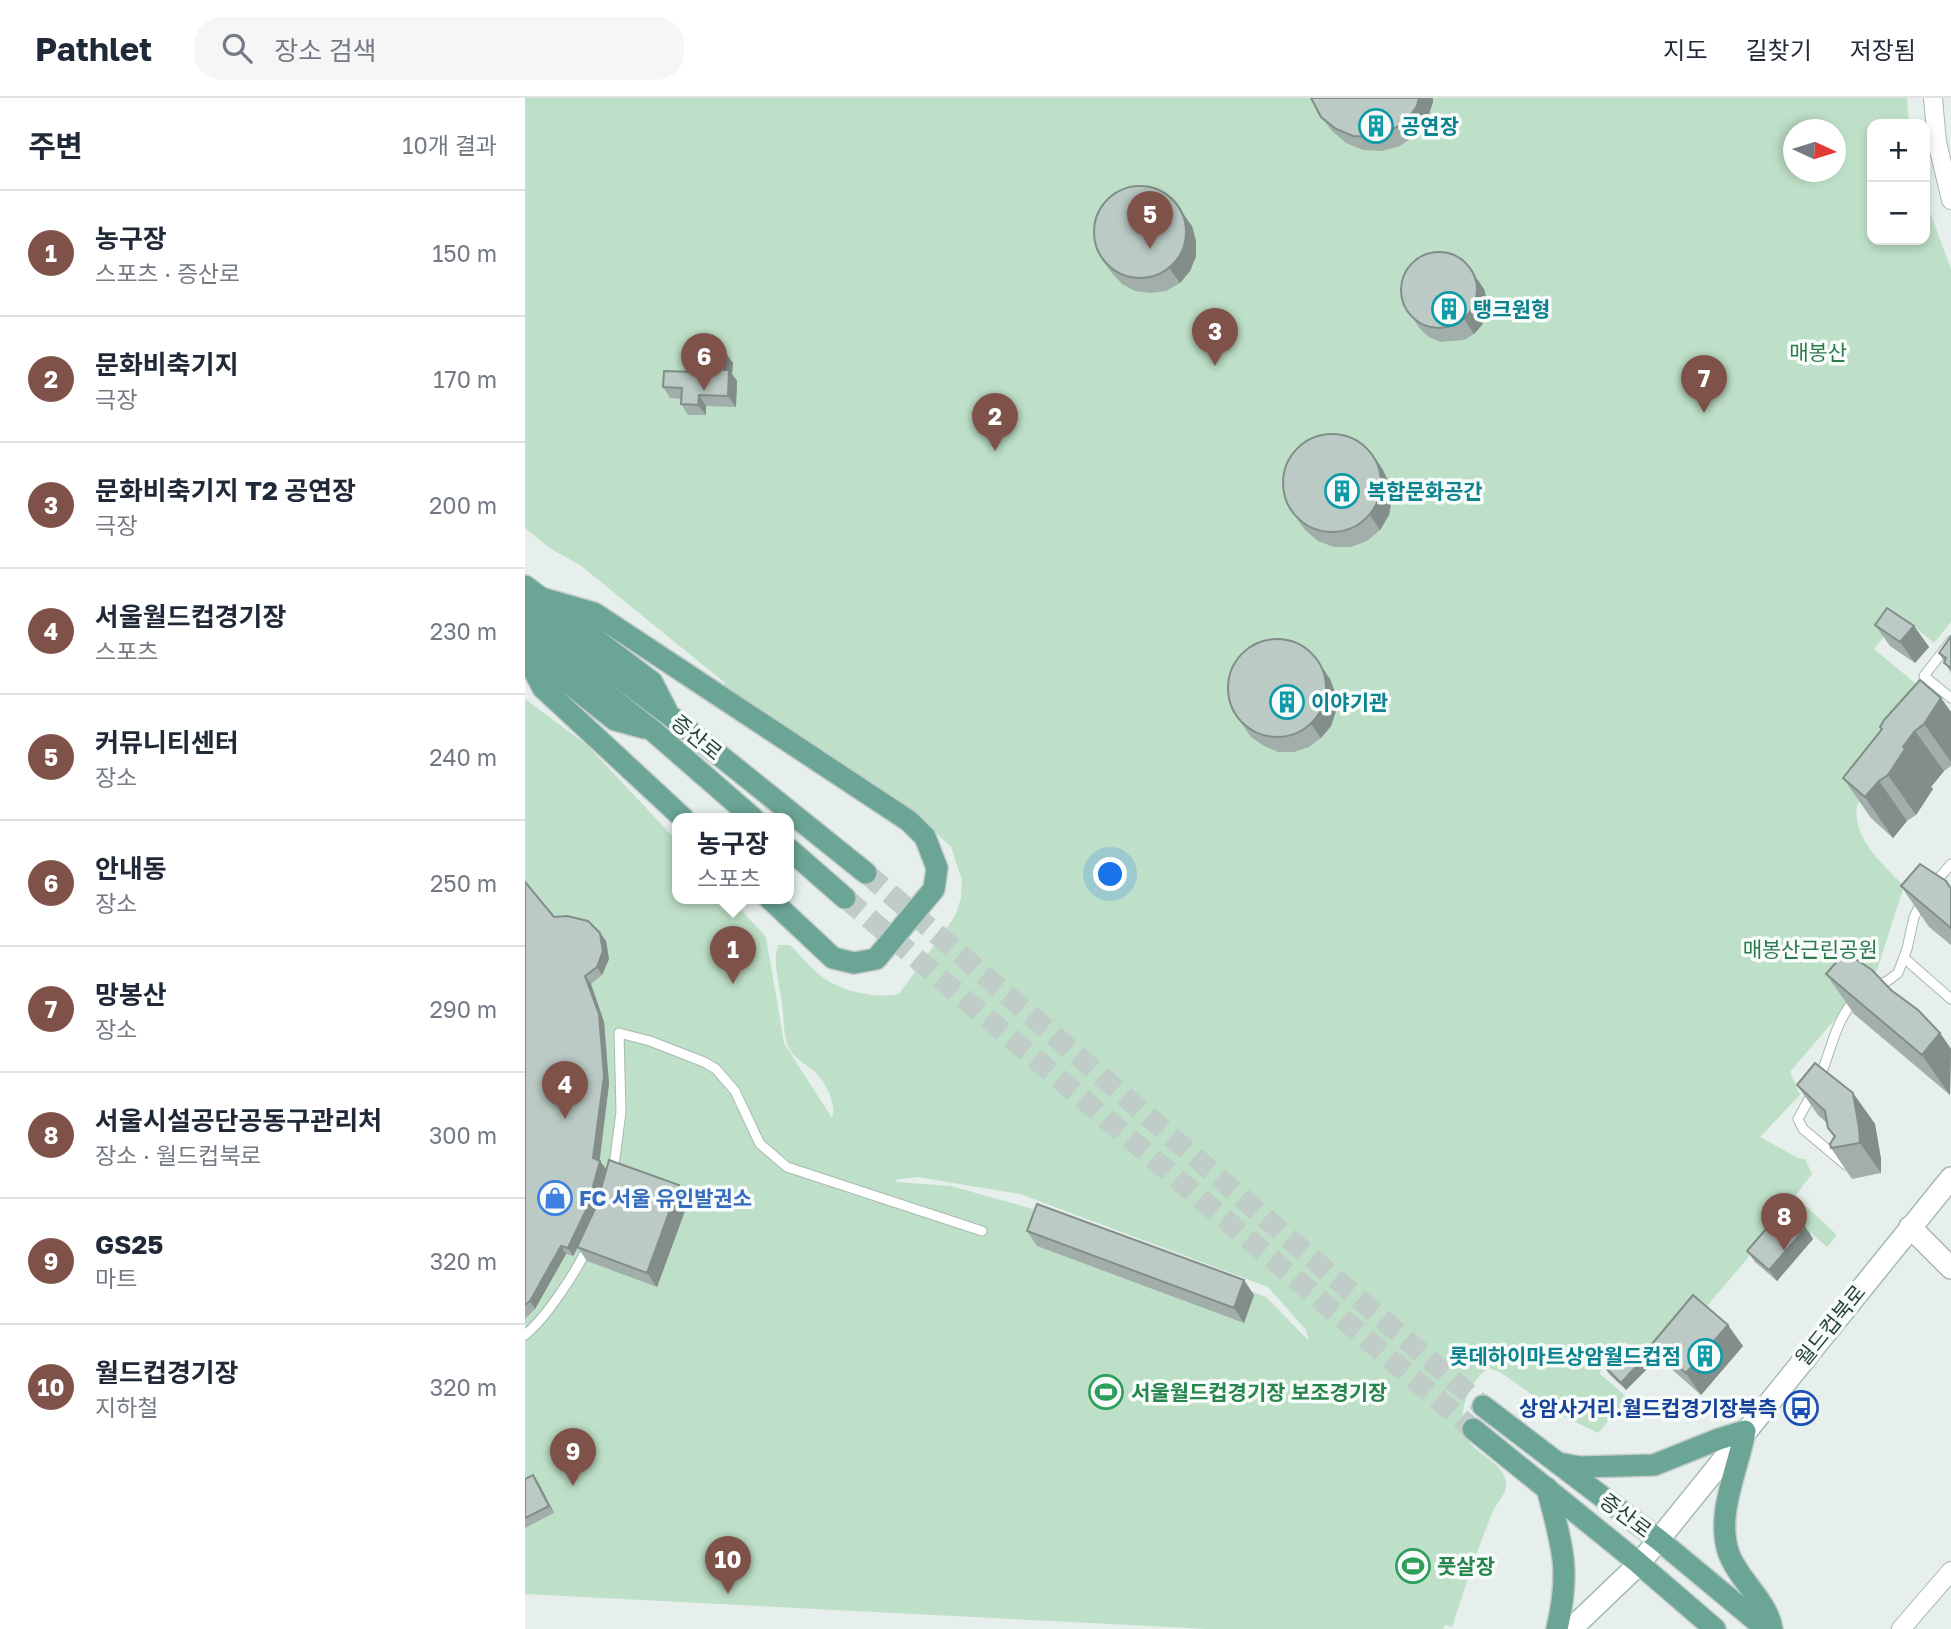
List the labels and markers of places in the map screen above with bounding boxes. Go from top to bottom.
building icon: 공연장 [1357,107,1395,145]
place label: 공연장 [1401,113,1459,139]
pin: 5 [1127,191,1173,249]
building icon: 탱크원형 [1430,290,1468,328]
place label: 탱크원형 [1473,296,1550,322]
pin: 3 [1192,308,1238,366]
pin: 6 [681,333,727,391]
pin: 7 [1681,355,1727,413]
pin: 2 [972,393,1018,451]
building icon: 복합문화공간 [1323,472,1361,510]
place label: 복합문화공간 [1367,478,1483,504]
building icon: 이야기관 [1268,683,1306,721]
place label: 이야기관 [1311,689,1388,715]
pin: 1 [710,926,756,984]
pin: 4 [542,1061,588,1119]
shop icon: FC 서울 유인발권소 [536,1179,574,1217]
place label: FC 서울 유인발권소 [579,1185,752,1211]
pin: 8 [1761,1193,1807,1251]
building icon: 롯데하이마트상암월드컵점 [1686,1337,1724,1375]
place label: 롯데하이마트상암월드컵점 [1449,1343,1681,1369]
sports icon: 서울월드컵경기장 보조경기장 [1087,1373,1125,1411]
place label: 서울월드컵경기장 보조경기장 [1131,1379,1387,1405]
bus stop icon: 상암사거리.월드컵경기장북측 [1782,1389,1820,1427]
place label: 상암사거리.월드컵경기장북측 [1519,1395,1777,1421]
pin: 9 [550,1428,596,1486]
pin: 10 [705,1536,751,1594]
sports icon: 풋살장 [1394,1547,1432,1585]
place label: 풋살장 [1437,1553,1495,1579]

